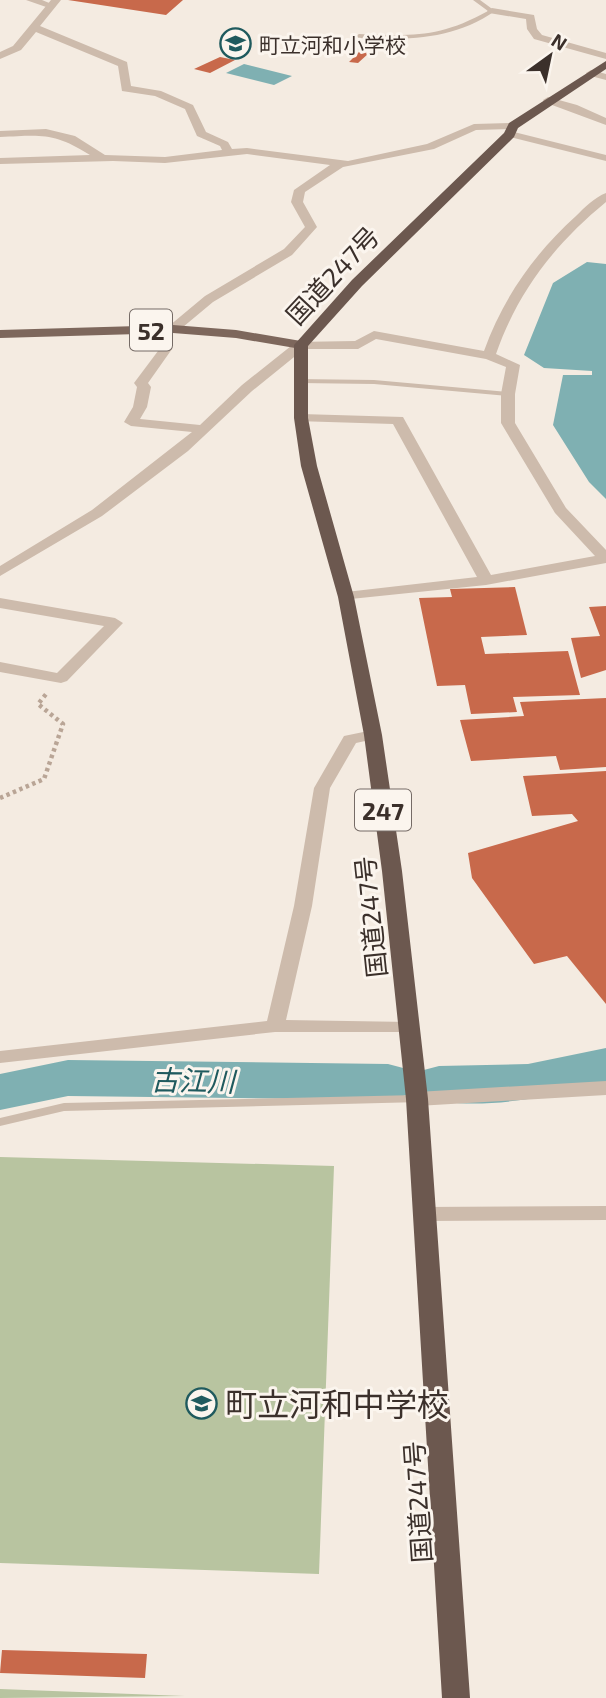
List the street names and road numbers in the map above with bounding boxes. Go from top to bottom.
street label: 国道247号 [279,220,385,330]
road number: 52 [130,310,172,351]
road number: 247 [355,790,411,830]
street label: 国道247号 [348,855,392,979]
street label: 国道247号 [397,1440,437,1564]

